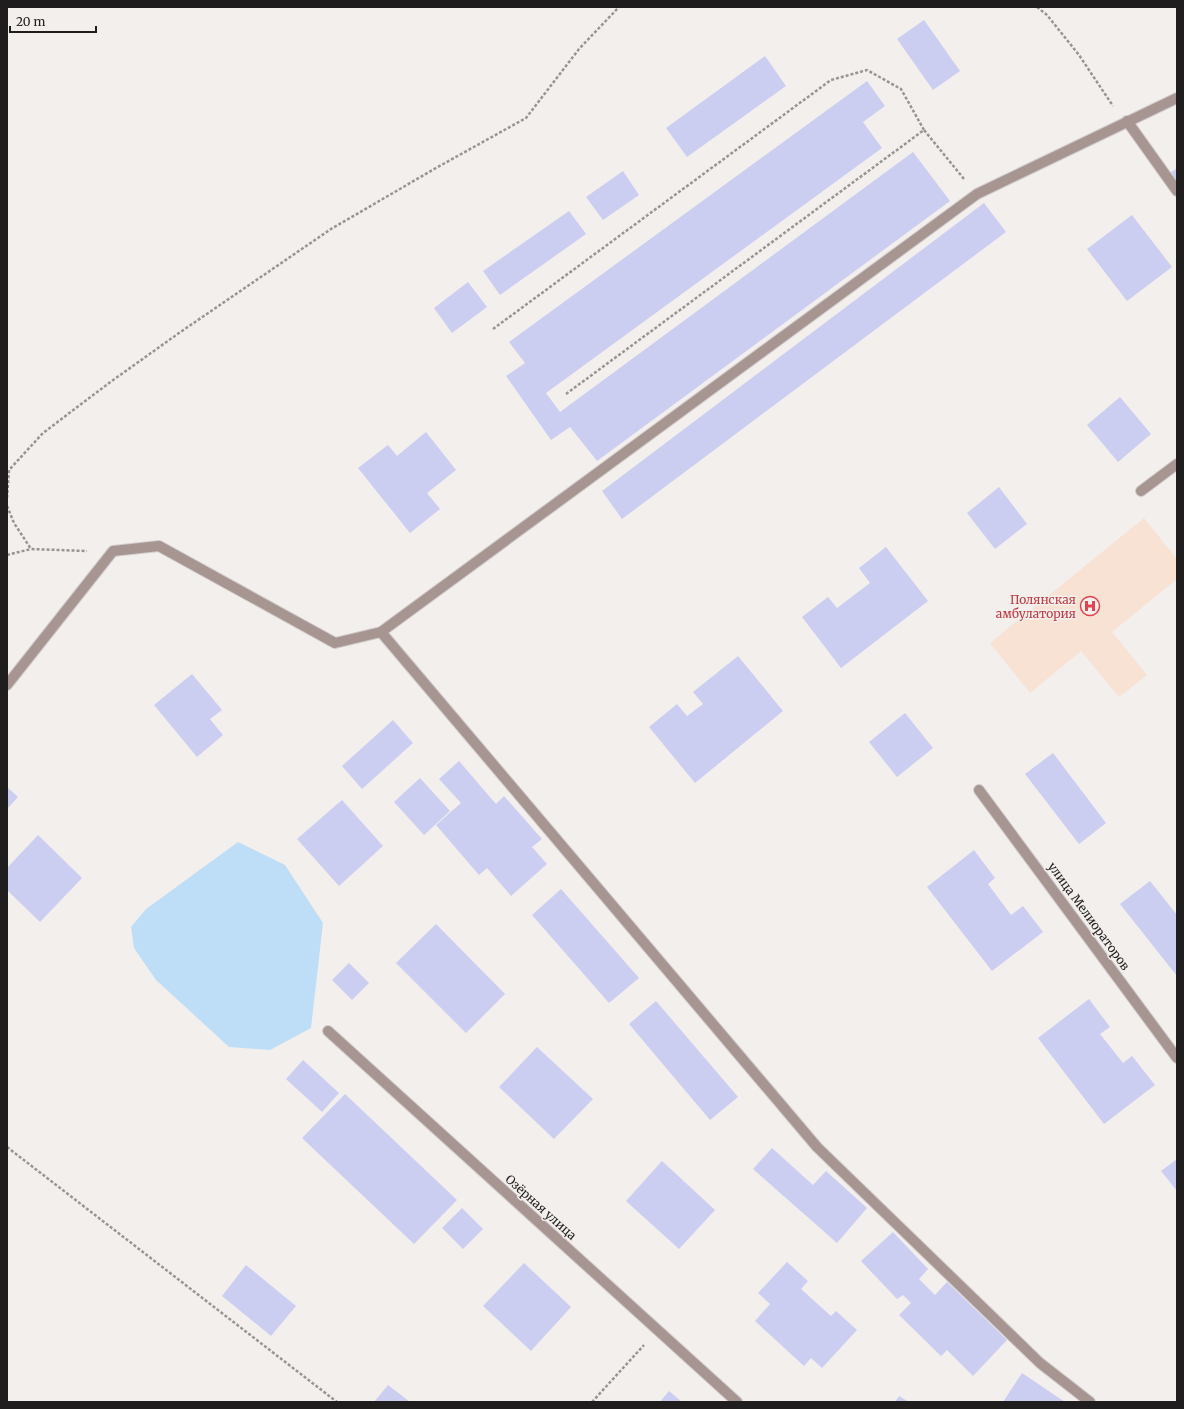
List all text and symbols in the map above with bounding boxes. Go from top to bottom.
scale bar [10,8,96,34]
text: 20 m [16,14,45,29]
place label: Полянская амбулатория [996,592,1076,621]
hospital icon: Полянская амбулатория [1079,595,1101,617]
street label: улица Мелиораторов [1045,859,1133,973]
street label: Озёрная улица [503,1171,580,1243]

